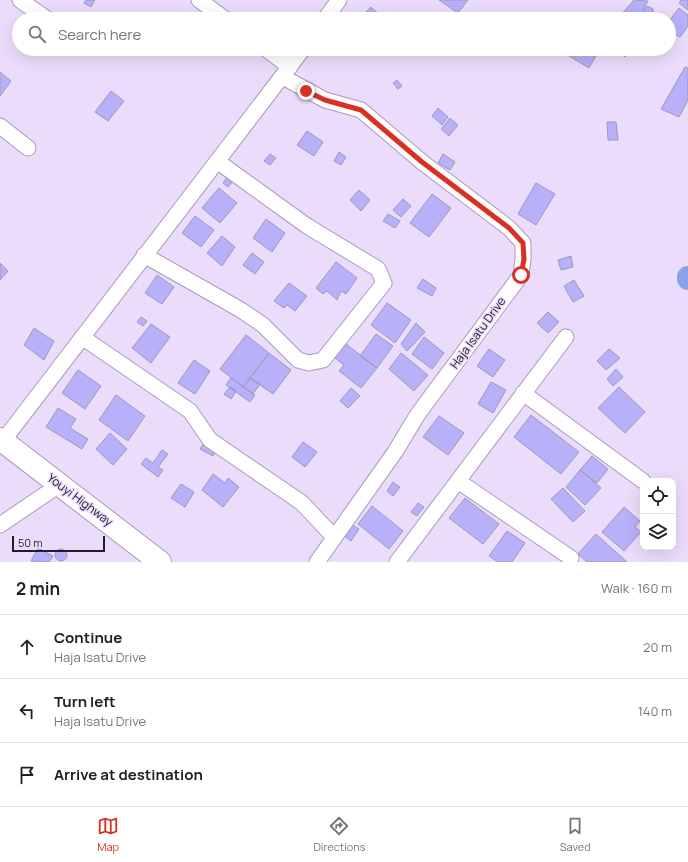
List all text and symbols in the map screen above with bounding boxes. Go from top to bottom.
search box [12,12,676,56]
icon: search [26,23,48,45]
text: Search here [58,24,141,45]
route end [297,82,315,100]
route start [512,266,530,284]
street label: Haja Isatu Drive [446,293,509,372]
street label: Youyi Highway [44,469,117,530]
map controls [640,478,676,550]
button: locate [640,478,676,514]
button: layers [640,514,676,550]
scale bar [12,534,105,553]
text: 50 m [18,535,43,550]
text: 2 min [16,577,60,600]
text: Walk · 160 m [601,579,672,597]
text: Continue [54,627,122,648]
icon: ahead [16,636,38,658]
text: 20 m [643,638,672,656]
text: Haja Isatu Drive [54,648,146,666]
text: Turn left [54,691,116,712]
icon: left [16,700,38,722]
text: 140 m [638,702,672,720]
text: Haja Isatu Drive [54,712,146,730]
icon: arrive [16,764,38,786]
text: Arrive at destination [54,764,203,785]
tab: Map [97,815,119,854]
tab: Directions [313,815,366,854]
tab: Saved [560,815,591,854]

